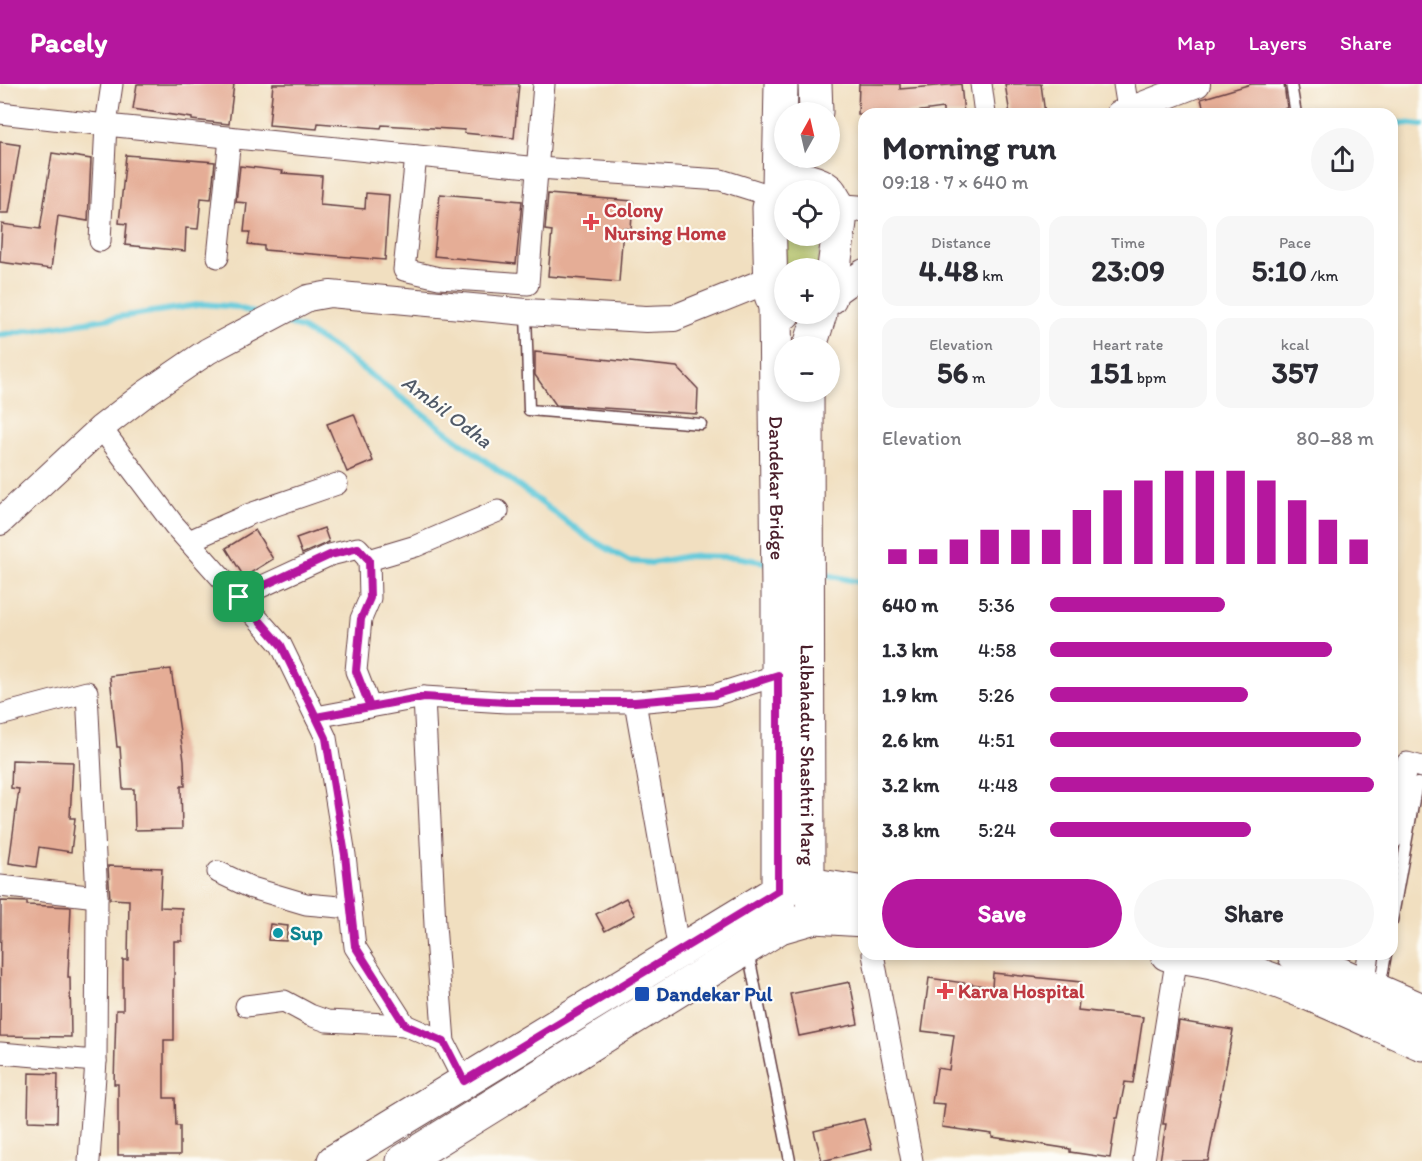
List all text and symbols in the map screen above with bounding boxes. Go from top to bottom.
text: Pacely [30,25,107,59]
text: Map [1177,30,1216,55]
text: Layers [1249,30,1307,55]
text: Share [1340,30,1392,55]
north arrow [774,102,840,168]
map controls [774,102,840,402]
text: Morning run [882,128,1057,167]
button: share [1311,128,1374,191]
text: 09:18 · 7 × 640 m [882,170,1029,194]
button: locate [774,180,840,246]
place label: Colony Nursing Home [604,198,727,246]
marker: Colony Nursing Home [582,213,600,231]
text: Distance [931,233,991,252]
text: Time [1111,233,1145,252]
text: Pace [1279,233,1311,252]
text: 4.48 [919,252,979,289]
text: 23:09 [1091,252,1165,289]
text: 5:10 [1252,252,1307,289]
button: + [774,258,840,324]
text: km [979,266,1003,285]
text: /km [1307,266,1339,285]
text: Elevation [929,335,993,354]
text: Heart rate [1093,335,1163,354]
text: kcal [1281,335,1309,354]
button: − [774,336,840,402]
text: 56 [937,354,968,391]
text: 151 [1090,354,1133,391]
text: 357 [1272,354,1318,391]
text: m [968,368,985,387]
text: bpm [1133,368,1166,387]
water label: Ambil Odha [397,369,497,453]
street label: Dandekar Bridge [764,416,790,560]
text: Elevation [882,426,961,450]
text: 80–88 m [1296,426,1374,450]
pin [213,571,264,622]
icon: arrive [222,580,255,613]
text: 640 m [882,593,938,617]
text: 5:36 [978,593,1015,617]
text: 1.3 km [882,638,938,662]
text: 4:58 [978,638,1016,662]
street label: Lalbahadur Shashtri Marg [796,644,820,867]
text: 1.9 km [882,683,938,707]
text: 5:26 [978,683,1015,707]
text: 2.6 km [882,728,939,752]
text: 4:51 [978,728,1015,752]
text: 3.2 km [882,773,939,797]
text: 4:48 [978,773,1018,797]
text: 3.8 km [882,818,940,842]
text: 5:24 [978,818,1016,842]
button: Save [882,879,1122,948]
button: Share [1134,879,1374,948]
place label: Sup [290,921,323,946]
marker: Sup [271,926,285,940]
place label: Karva Hospital [958,979,1085,1004]
place label: Dandekar Pul [656,982,773,1006]
marker: Karva Hospital [936,982,954,1000]
marker: Dandekar Pul [633,985,651,1003]

